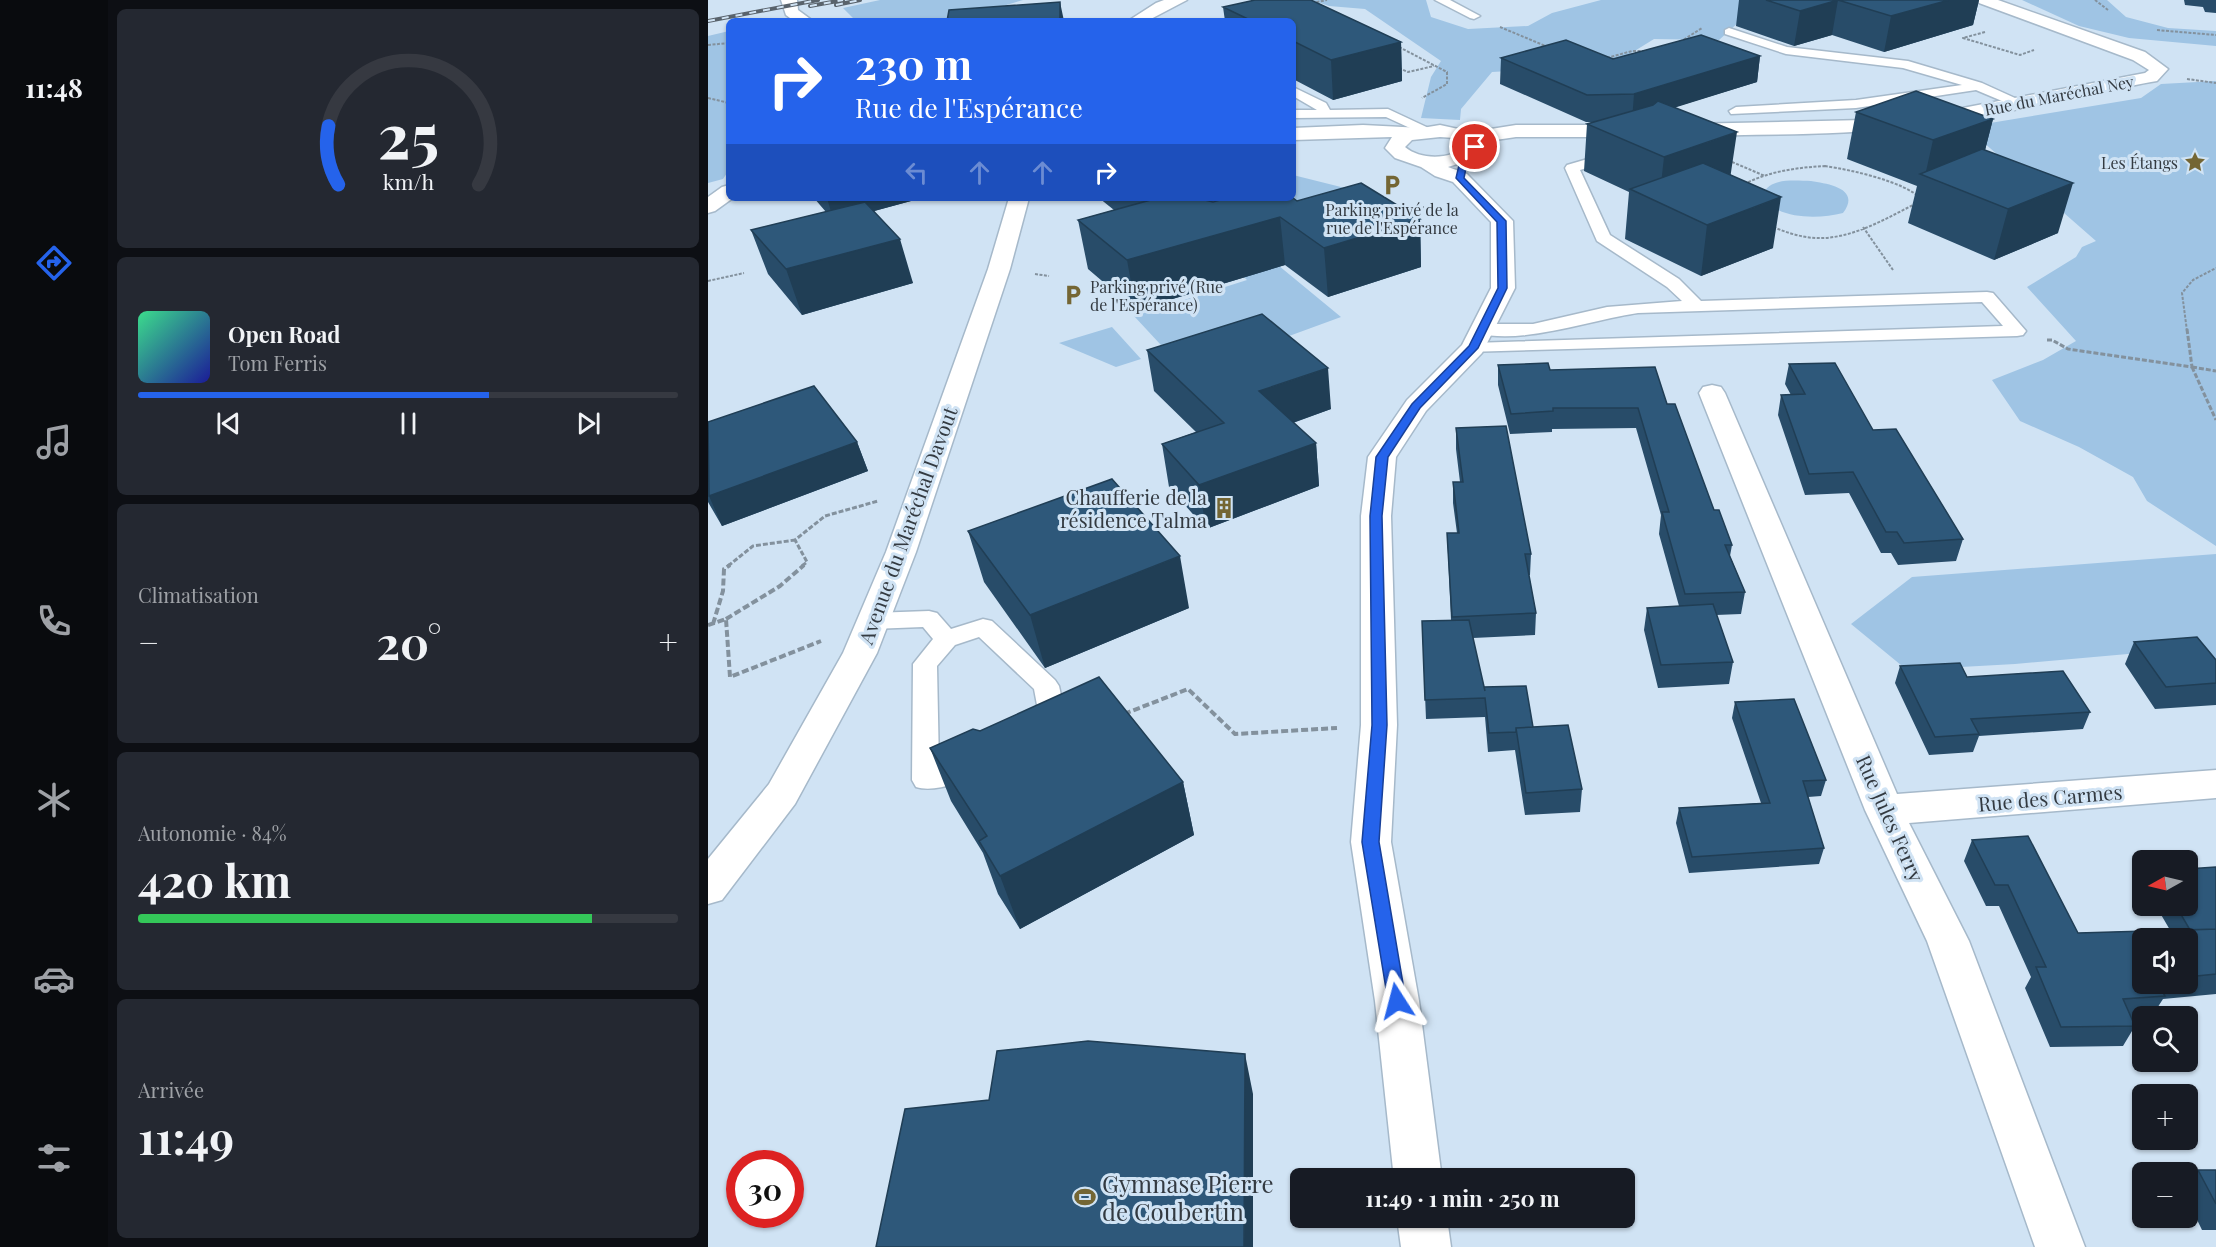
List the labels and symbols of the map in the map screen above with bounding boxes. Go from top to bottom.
street label: Rue du Maréchal Ney [1983,70,2135,120]
pin [1449,121,1500,172]
place icon: Les Étangs [2183,150,2207,174]
place label: Les Étangs [2101,152,2178,173]
parking icon: Parking privé de la rue de l'Espérance [1380,173,1404,197]
place label: Parking privé de la rue de l'Espérance [1325,199,1459,238]
place label: Parking privé (Rue de l'Espérance) [1090,276,1223,315]
parking icon: Parking privé (Rue de l'Espérance) [1061,283,1085,307]
street label: Avenue du Maréchal Davout [851,402,963,648]
place label: Chaufferie de la résidence Talma [1060,483,1207,533]
building icon: Chaufferie de la résidence Talma [1212,496,1236,520]
street label: Rue Jules Ferry [1851,750,1931,886]
street label: Rue des Carmes [1977,777,2123,817]
north arrow [2132,850,2198,916]
position arrow [1365,969,1429,1033]
speed limit sign: 30 [726,1150,804,1228]
place label: Gymnase Pierre de Coubertin [1102,1167,1274,1227]
sports icon: Gymnase Pierre de Coubertin [1073,1185,1097,1209]

